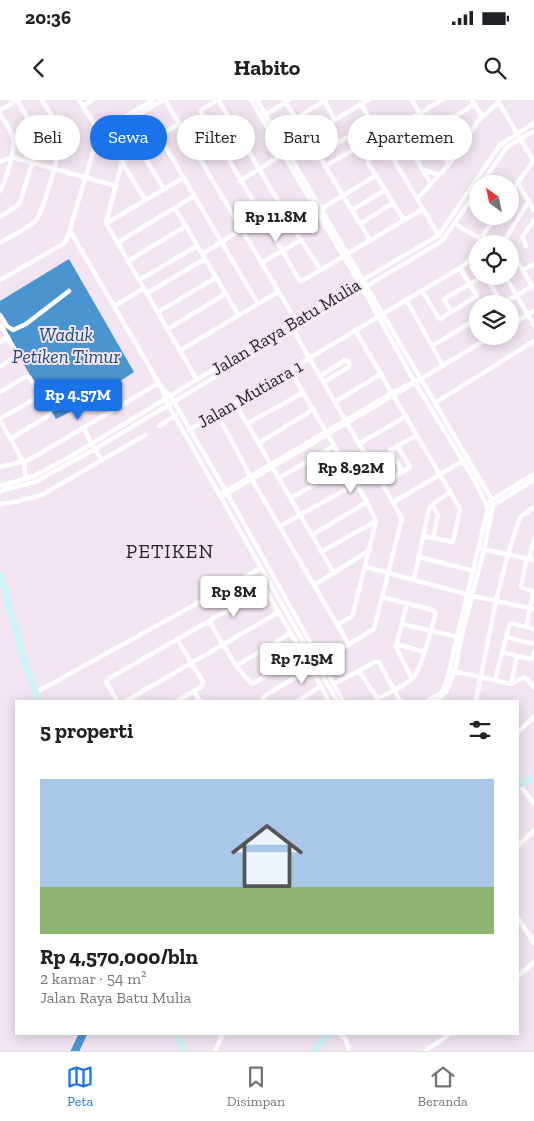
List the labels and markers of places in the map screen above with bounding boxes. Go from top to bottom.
pin: Rp 11.8M [224,200,328,243]
pin: Rp 4.57M [26,378,130,421]
pin: Rp 8.92M [299,452,403,494]
pin: Rp 8M [199,576,269,618]
pin: Rp 7.15M [250,642,354,685]

